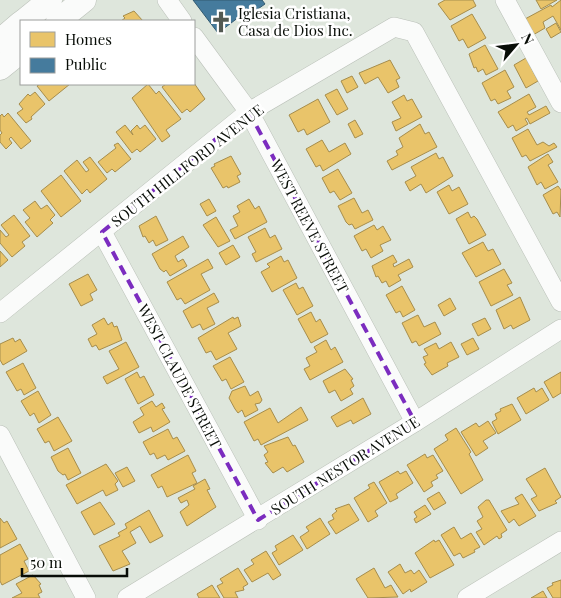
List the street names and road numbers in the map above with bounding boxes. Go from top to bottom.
street label: SOUTH HILLFORD AVENUE [107,99,267,231]
street label: WEST REEVE STREET [266,155,354,296]
street label: WEST CLAUDE STREET [133,300,227,452]
street label: SOUTH NESTOR AVENUE [267,411,423,519]

